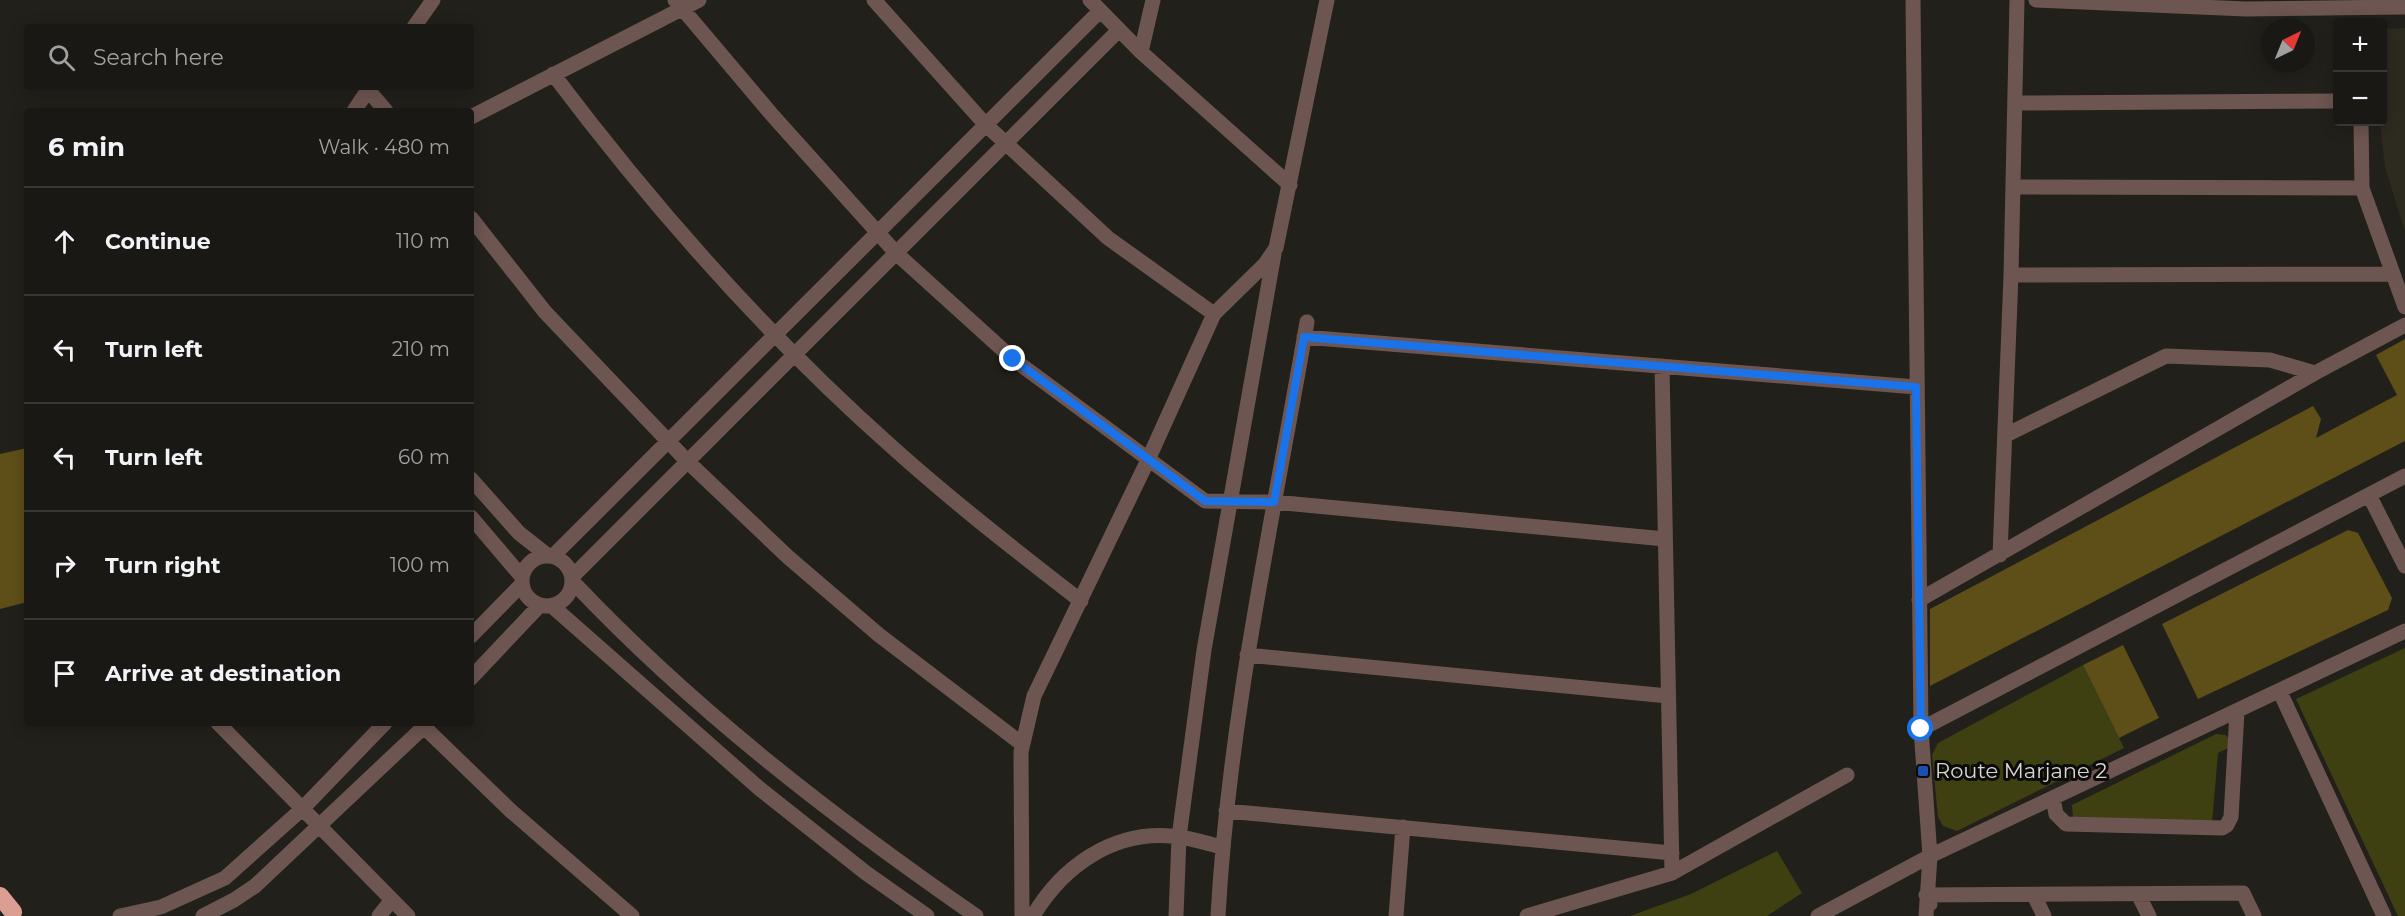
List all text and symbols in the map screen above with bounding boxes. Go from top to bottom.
north arrow [2261,18,2315,72]
map controls [2333,18,2387,126]
button: + [2333,18,2387,72]
search box [24,24,474,90]
icon: search [45,41,78,74]
text: Search here [93,44,224,71]
button: − [2333,72,2387,126]
text: 6 min [48,131,125,163]
text: Walk · 480 m [318,135,450,159]
icon: ahead [48,225,81,258]
text: Continue [105,228,211,255]
text: 110 m [396,229,450,253]
icon: left [48,333,81,366]
text: Turn left [105,336,203,363]
text: 210 m [392,337,450,361]
route end [999,345,1025,371]
icon: left [48,441,81,474]
text: Turn left [105,444,203,471]
text: 60 m [398,445,450,469]
icon: right [48,549,81,582]
text: Turn right [105,552,220,579]
text: 100 m [390,553,450,577]
icon: arrive [48,657,81,690]
text: Arrive at destination [105,660,341,687]
route start [1907,715,1933,741]
place label: Route Marjane 2 [1935,758,2107,783]
marker: Route Marjane 2 [1916,764,1930,778]

